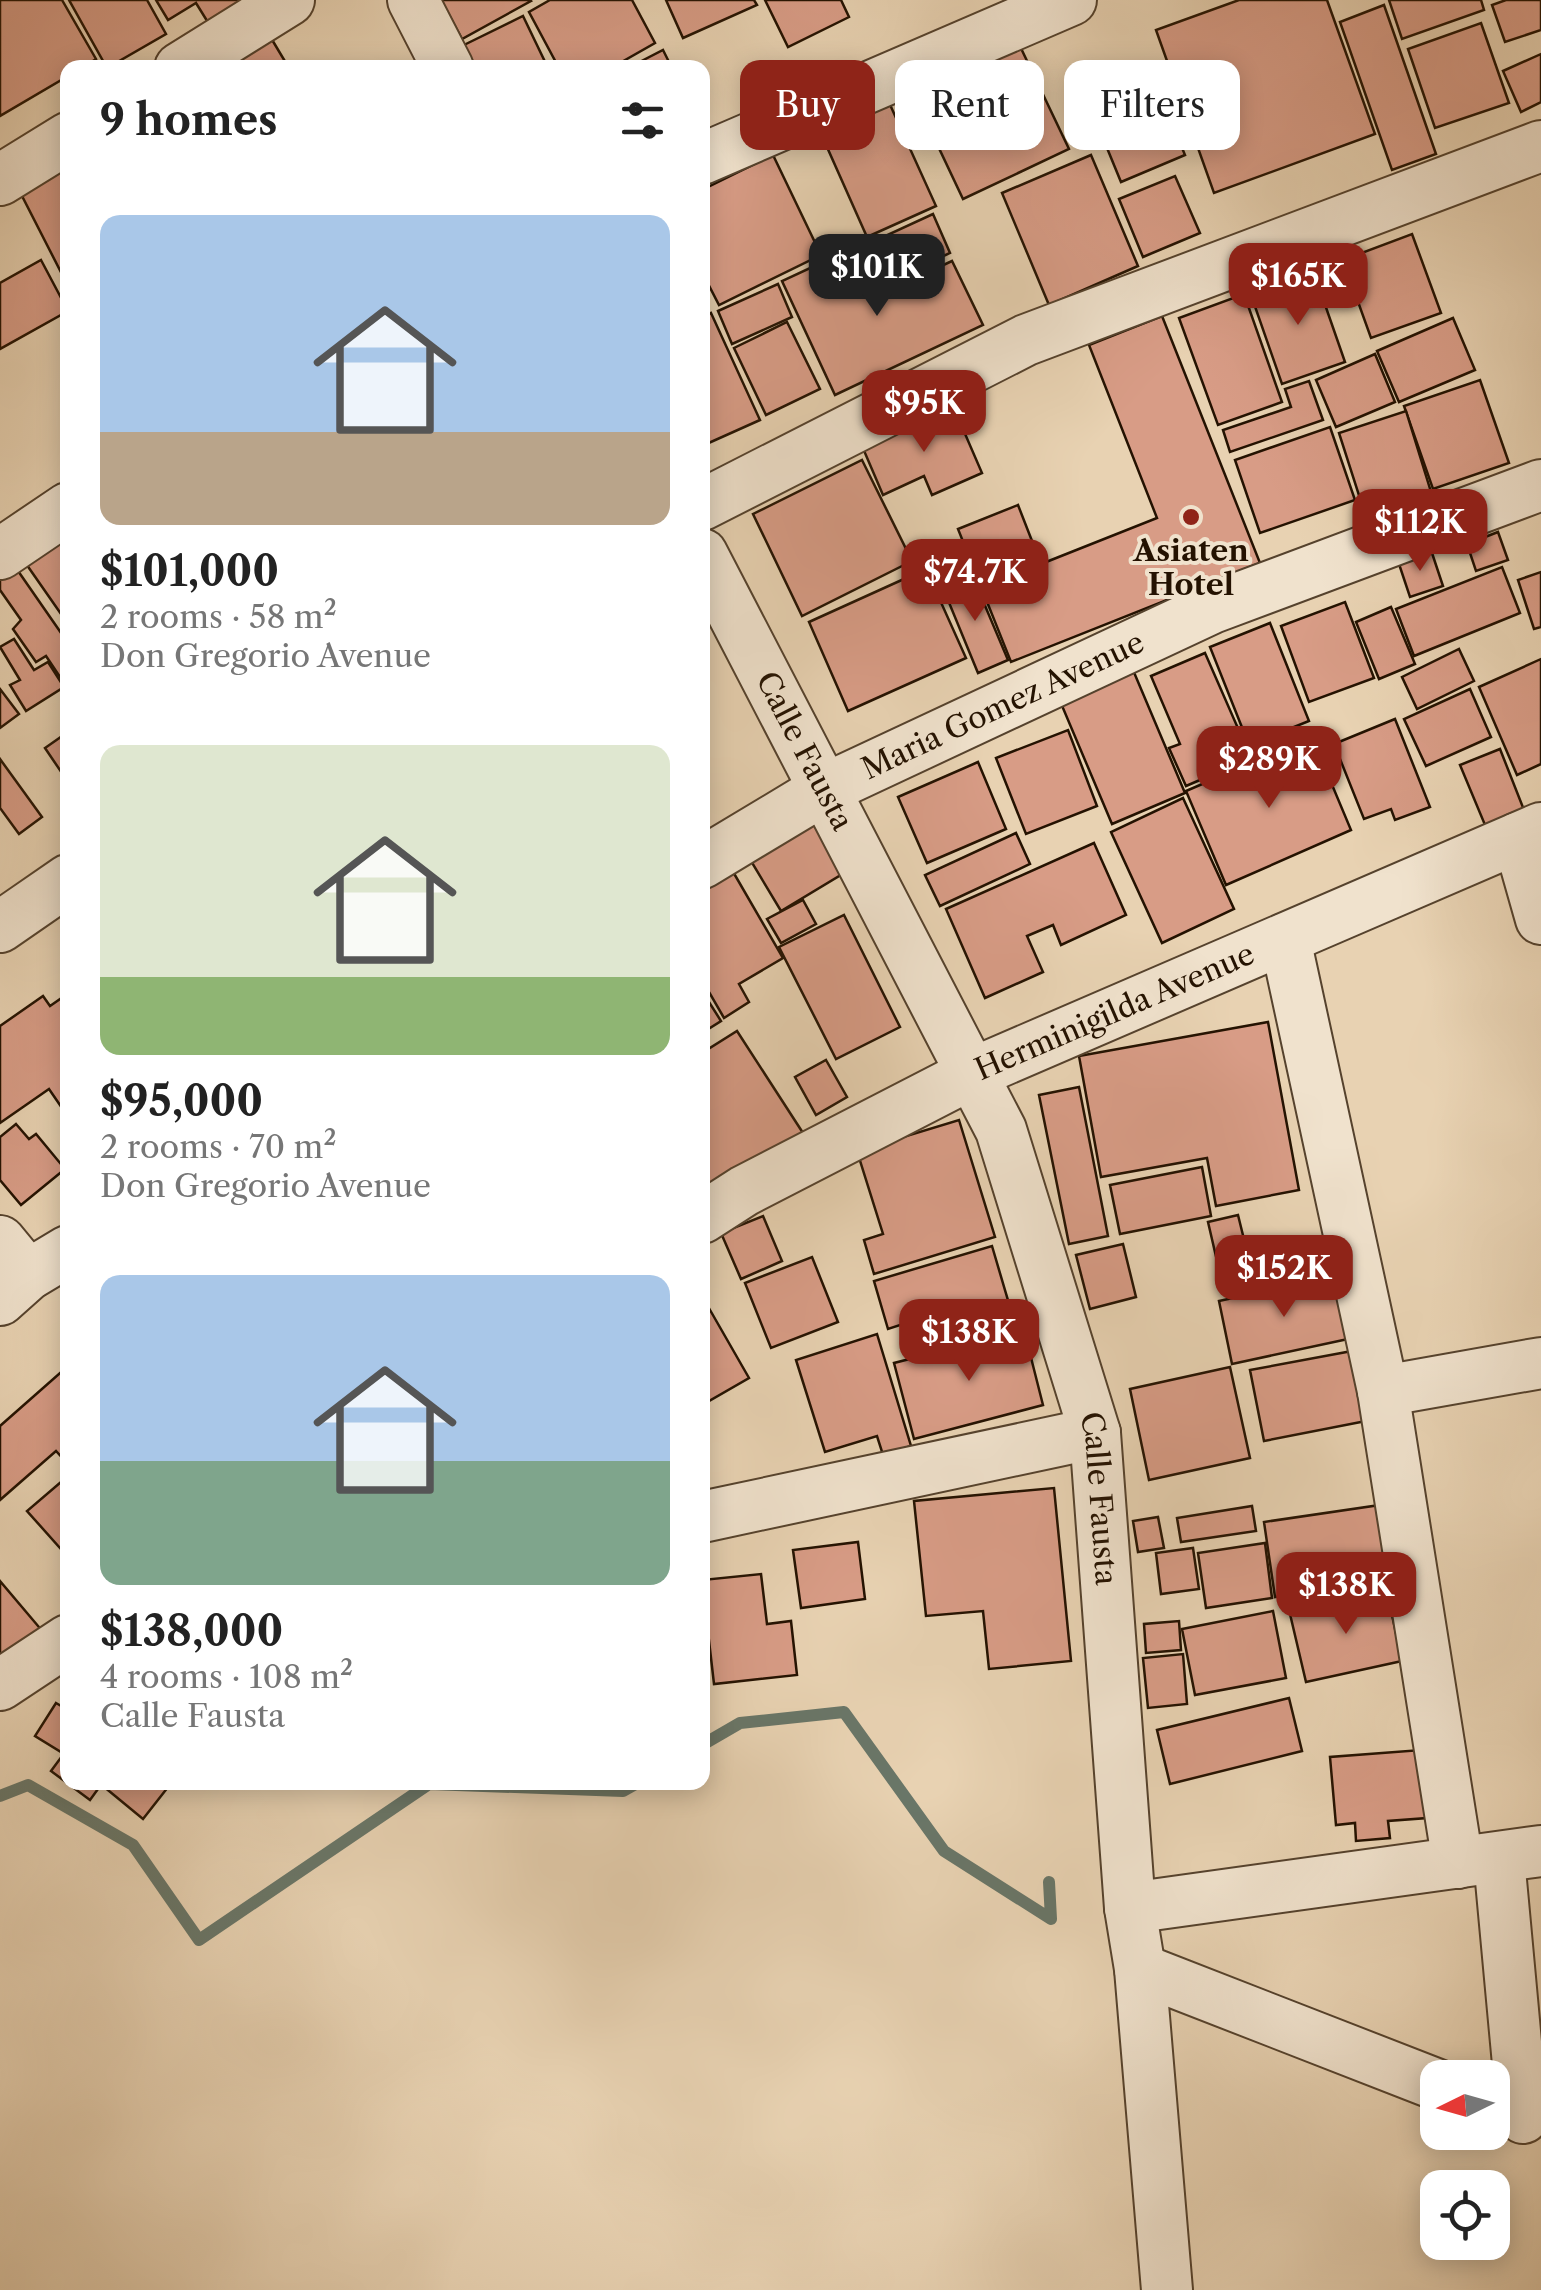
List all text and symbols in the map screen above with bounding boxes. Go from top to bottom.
chip: Buy [740,60,875,150]
chip: Rent [895,60,1044,150]
chip: Filters [1064,60,1240,150]
icon: filters [615,93,670,148]
text: 9 homes [100,94,278,146]
pin: $101K [807,234,947,319]
pin: $165K [1228,243,1368,328]
text: $101K [831,247,923,286]
text: $165K [1251,256,1345,295]
icon: home [295,280,475,460]
pin: $95K [865,370,983,455]
text: $95K [884,383,964,422]
pin: $112K [1350,489,1490,574]
text: $112K [1374,502,1466,541]
marker: Asiaten Hotel [1180,506,1202,528]
place label: Asiaten Hotel [1132,532,1249,603]
pin: $74.7K [894,539,1056,624]
text: $101,000 [100,545,279,597]
text: $74.7K [923,552,1027,591]
text: 2 rooms · 58 m² [100,597,337,636]
street label: Maria Gomez Avenue [856,623,1150,787]
text: Don Gregorio Avenue [100,636,431,675]
street label: Calle Fausta [748,665,861,837]
pin: $289K [1199,726,1339,811]
text: $289K [1218,739,1320,778]
icon: home [295,810,475,990]
street label: Herminigilda Avenue [969,935,1260,1088]
text: $95,000 [100,1075,263,1127]
text: 2 rooms · 70 m² [100,1127,336,1166]
text: Don Gregorio Avenue [100,1166,431,1205]
pin: $152K [1214,1235,1354,1320]
text: $152K [1237,1248,1331,1287]
pin: $138K [899,1299,1039,1384]
text: $138K [921,1312,1017,1351]
icon: home [295,1340,475,1520]
street label: Calle Fausta [1072,1407,1125,1587]
pin: $138K [1276,1552,1416,1637]
text: $138K [1298,1565,1394,1604]
text: $138,000 [100,1605,283,1657]
text: 4 rooms · 108 m² [100,1657,353,1696]
text: Calle Fausta [100,1696,285,1735]
north arrow [1420,2060,1510,2150]
map controls [1420,2060,1510,2260]
button: locate [1420,2170,1510,2260]

